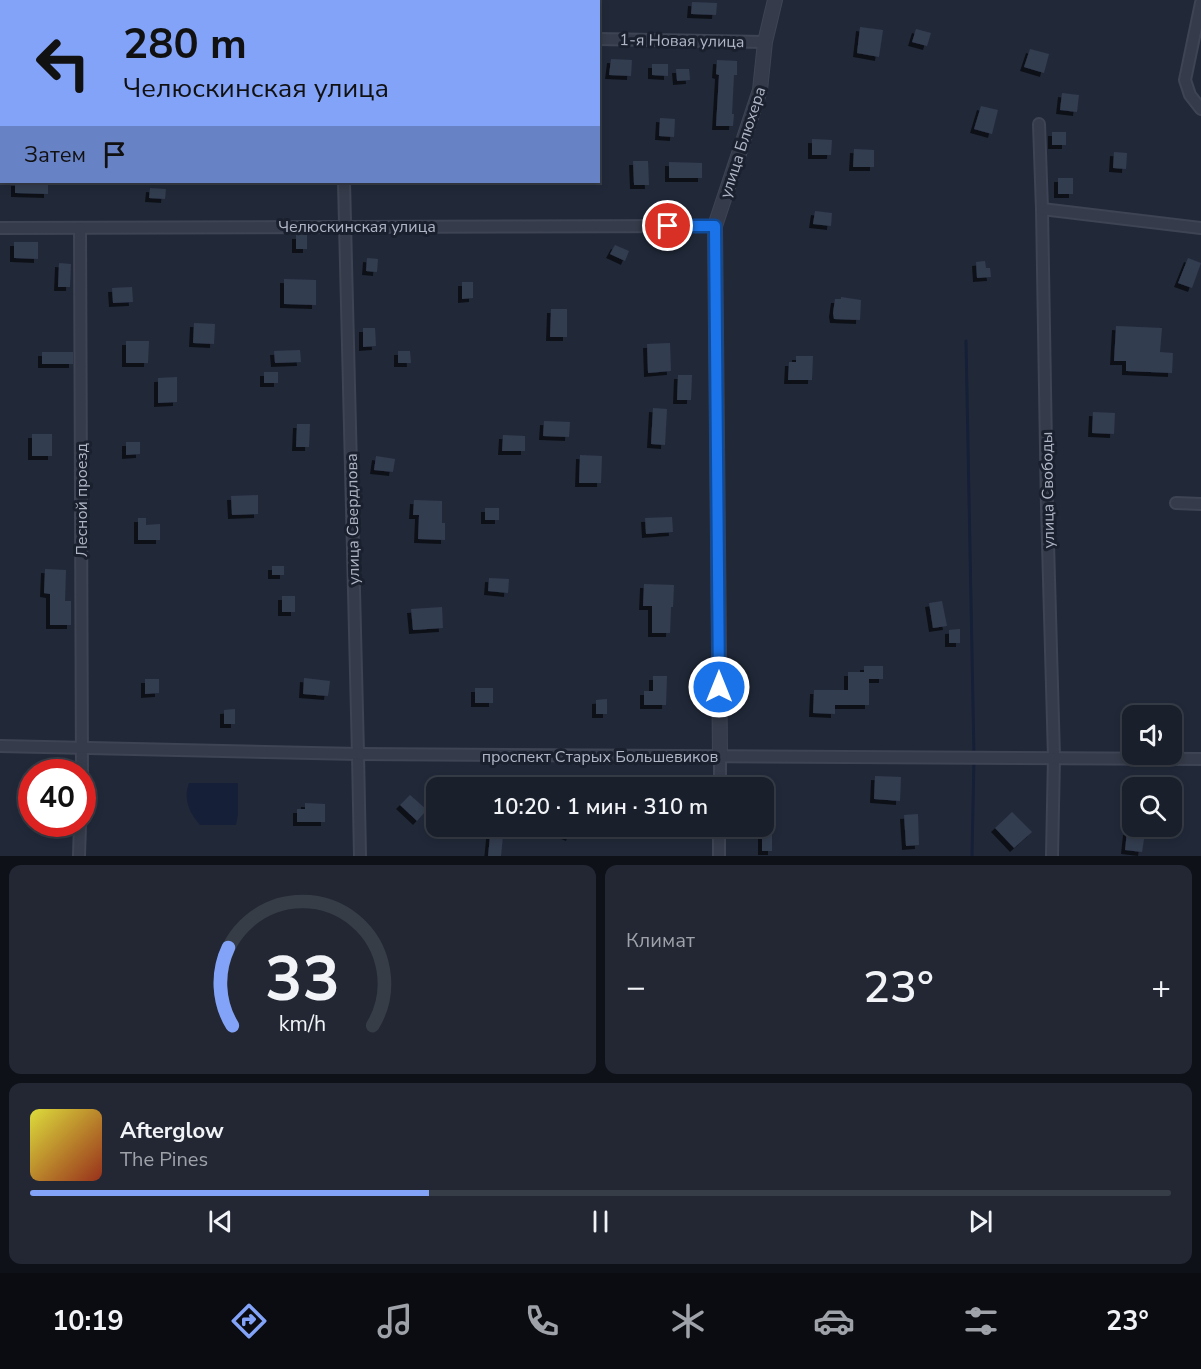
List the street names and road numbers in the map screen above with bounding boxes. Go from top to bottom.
street label: 1-я Новая улица [619,29,745,53]
street label: улица Блюхера [715,84,771,201]
street label: Челюскинская улица [278,216,436,238]
street label: улица Свободы [1036,432,1060,548]
street label: Лесной проезд [71,442,93,557]
street label: улица Свердлова [341,453,365,585]
street label: проспект Старых Большевиков [482,746,718,768]

